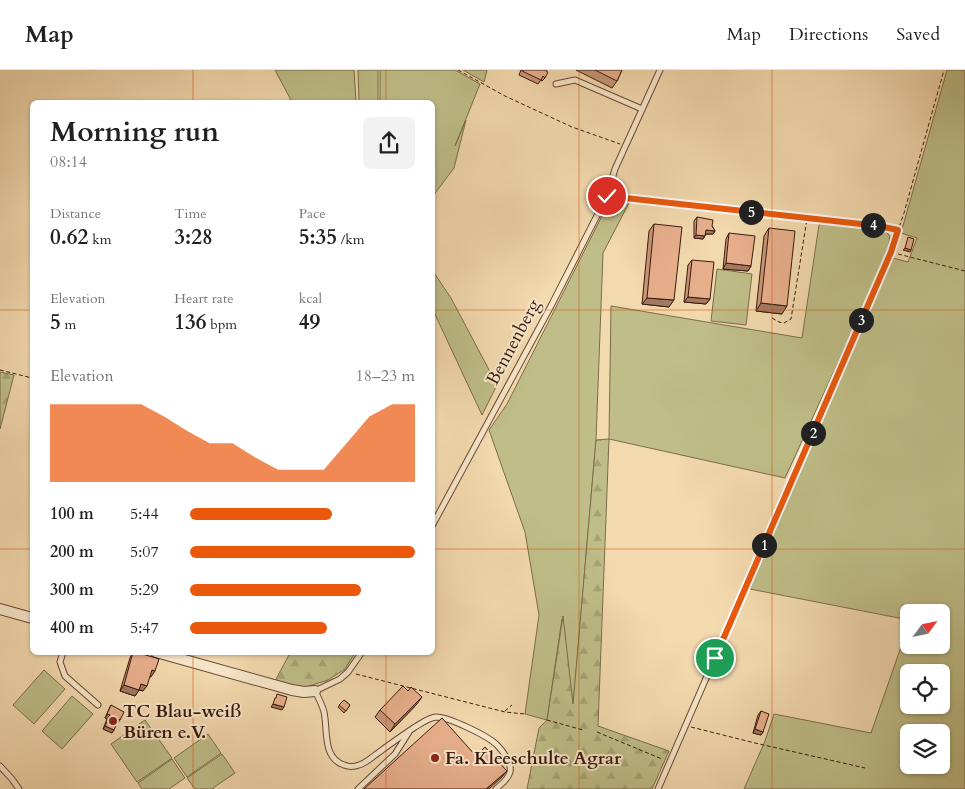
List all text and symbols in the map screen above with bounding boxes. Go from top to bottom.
text: Map [25,18,74,51]
text: Map [727,22,761,47]
text: Directions [789,22,868,47]
text: Saved [896,22,940,47]
text: Morning run [50,113,219,151]
button: share [363,117,415,169]
text: 08:14 [50,151,87,173]
pin [586,175,628,217]
icon: check [593,182,621,210]
pin: 5 [738,200,764,224]
text: 5 [748,203,755,222]
text: Distance [50,204,101,223]
text: Time [174,204,207,223]
text: Pace [299,204,326,223]
pin: 4 [860,212,886,238]
text: 4 [870,216,877,235]
text: 0.62 [50,223,88,252]
text: 3:28 [174,223,213,252]
text: 5:35 [299,223,337,252]
text: km [88,230,111,249]
text: /km [337,230,365,249]
text: Elevation [50,289,106,308]
text: Heart rate [174,289,234,308]
text: kcal [299,289,322,308]
street label: Bennenberg [480,294,547,389]
text: 5 [50,308,61,337]
text: 136 [174,308,207,337]
text: 49 [299,308,320,337]
pin: 3 [848,308,874,332]
text: 3 [858,311,865,330]
text: m [61,315,76,334]
text: bpm [207,315,237,334]
text: Elevation [50,365,114,387]
text: 18–23 m [356,365,415,387]
pin: 2 [800,420,826,446]
text: 2 [810,424,817,443]
text: 100 m [50,503,94,525]
text: 5:44 [130,503,159,525]
pin: 1 [752,532,776,558]
text: 1 [761,536,768,555]
text: 200 m [50,541,94,563]
text: 5:07 [130,541,159,563]
text: 300 m [50,579,94,601]
text: 5:29 [130,579,159,601]
north arrow [900,604,950,654]
map controls [900,604,950,774]
text: 400 m [50,617,94,639]
text: 5:47 [130,617,159,639]
pin [694,637,736,679]
icon: arrive [701,644,729,672]
button: locate [900,664,950,714]
place label: TC Blau-weiß Büren e.V. [123,699,242,745]
marker: TC Blau-weiß Büren e.V. [107,715,119,727]
button: layers [900,724,950,774]
place label: Fa. Kleeschulte Agrar [445,746,622,771]
marker: Fa. Kleeschulte Agrar [429,752,441,764]

